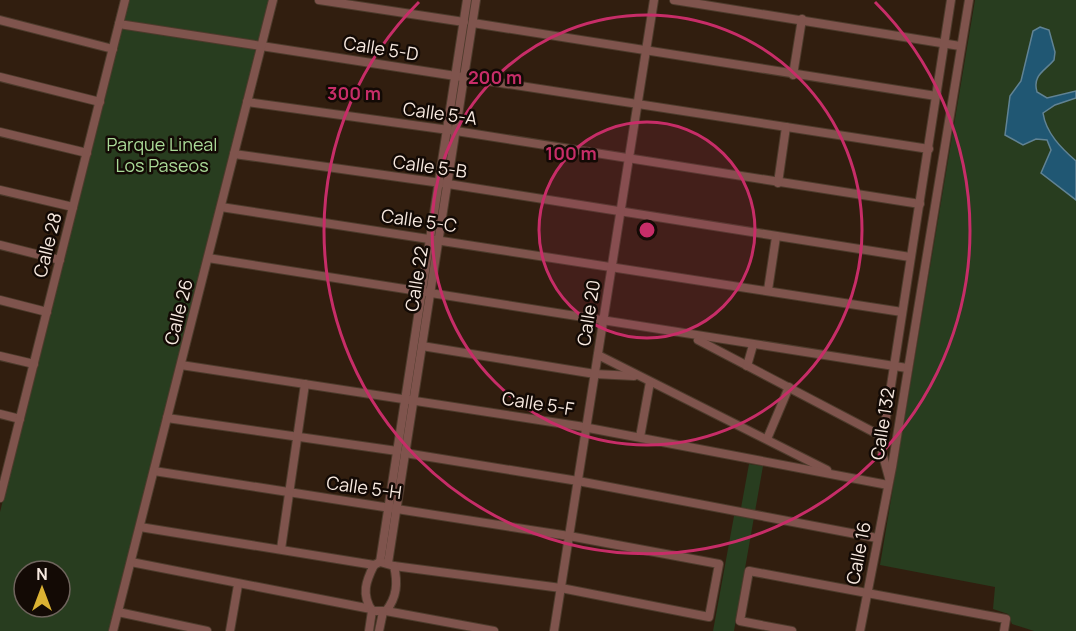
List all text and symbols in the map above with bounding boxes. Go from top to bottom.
street label: Calle 5-D [342,30,420,66]
text: 200 m [468,65,522,89]
text: 300 m [327,81,381,105]
street label: Calle 5-A [402,96,479,130]
park label: Parque Lineal Los Paseos [107,132,218,177]
text: 100 m [545,141,597,165]
street label: Calle 5-B [392,149,469,183]
street label: Calle 5-C [380,203,459,237]
street label: Calle 28 [27,210,67,280]
centre of rings [637,220,657,240]
street label: Calle 22 [399,244,433,313]
street label: Calle 26 [158,276,198,347]
street label: Calle 20 [571,278,605,348]
street label: Calle 5-F [501,385,576,421]
street label: Calle 132 [864,386,900,462]
street label: Calle 5-H [325,470,403,504]
street label: Calle 16 [840,519,876,586]
north arrow [12,559,72,619]
text: N [36,563,48,585]

